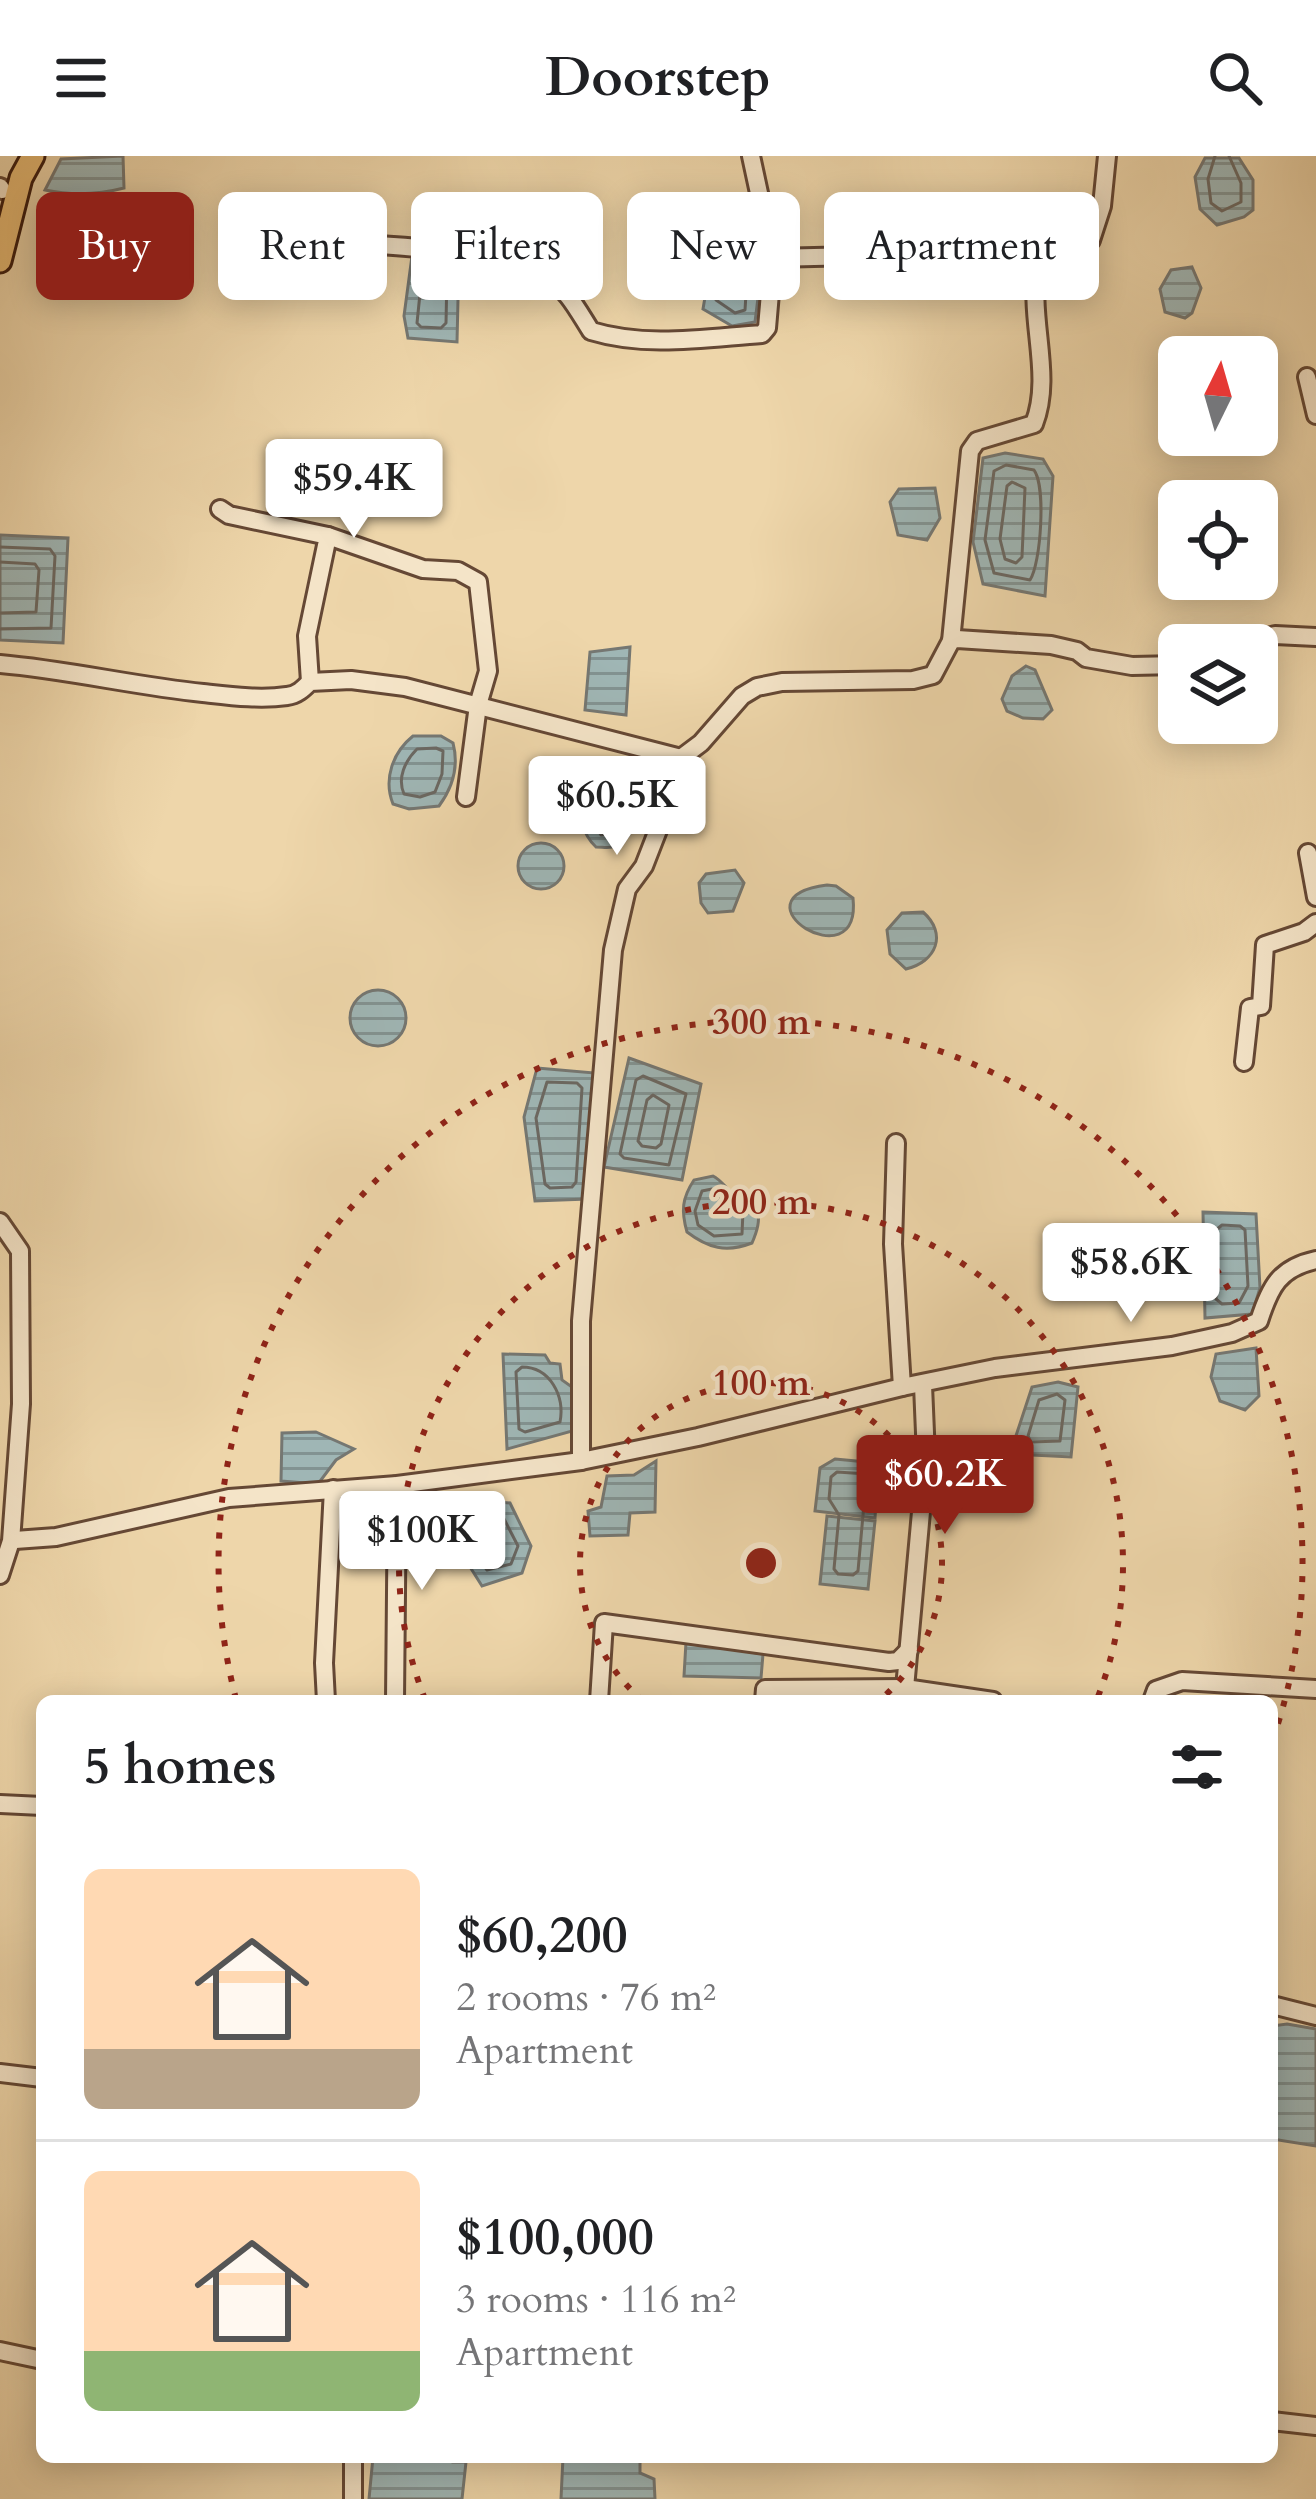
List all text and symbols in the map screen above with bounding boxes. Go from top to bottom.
text: Doorstep [545,42,771,115]
icon: menu [48,45,114,111]
icon: search [1202,45,1268,111]
chip: Buy [36,192,194,300]
chip: Rent [218,192,387,300]
chip: Filters [411,192,603,300]
chip: New [627,192,800,300]
chip: Apartment [824,192,1099,300]
north arrow [1158,336,1278,456]
map controls [1158,336,1278,744]
pin: $59.4K [256,439,452,541]
text: $59.4K [293,451,415,504]
button: locate [1158,480,1278,600]
button: layers [1158,624,1278,744]
pin: $60.5K [519,756,715,858]
text: $60.5K [556,768,678,821]
text: 300 m [712,998,811,1047]
text: 200 m [712,1178,811,1227]
pin: $58.6K [1033,1223,1229,1325]
text: $58.6K [1070,1235,1192,1288]
text: 100 m [712,1359,811,1408]
pin: $60.2K [847,1435,1043,1537]
text: $60.2K [884,1447,1006,1500]
pin: $100K [338,1491,506,1593]
text: $100K [366,1503,478,1556]
centre of rings [740,1542,782,1584]
text: 5 homes [84,1732,276,1802]
icon: filters [1164,1734,1230,1800]
text: $60,200 [456,1901,628,1971]
icon: home [180,1917,324,2061]
text: 2 rooms · 76 m² [456,1971,716,2024]
text: Apartment [456,2024,633,2077]
text: $100,000 [456,2203,654,2273]
icon: home [180,2219,324,2363]
text: 3 rooms · 116 m² [456,2273,736,2326]
text: Apartment [456,2326,633,2379]

